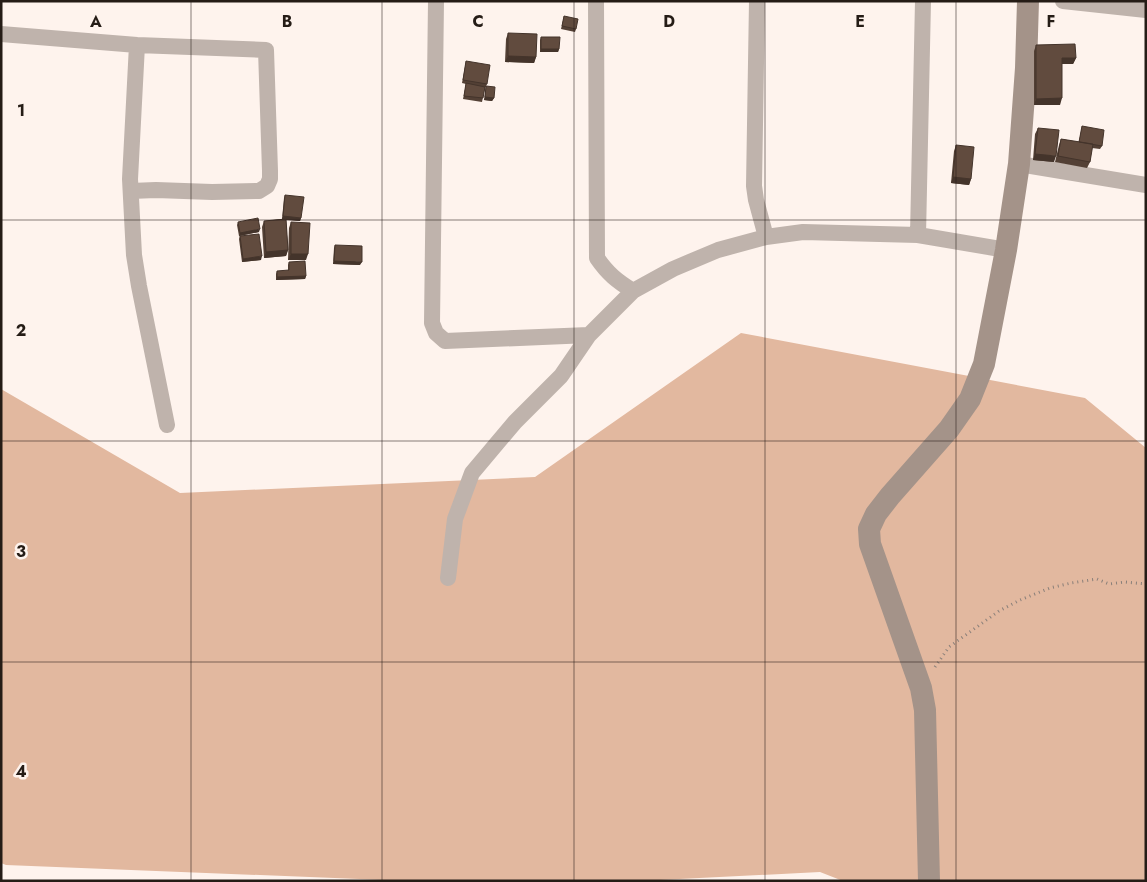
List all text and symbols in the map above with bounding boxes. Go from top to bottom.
text: A [89,10,102,33]
text: B [282,10,292,33]
text: C [472,10,484,33]
text: D [663,10,675,33]
text: E [855,10,865,33]
text: F [1047,10,1055,33]
text: 1 [17,99,25,122]
text: 2 [16,319,26,342]
text: 3 [16,540,26,563]
text: 4 [15,760,27,783]

